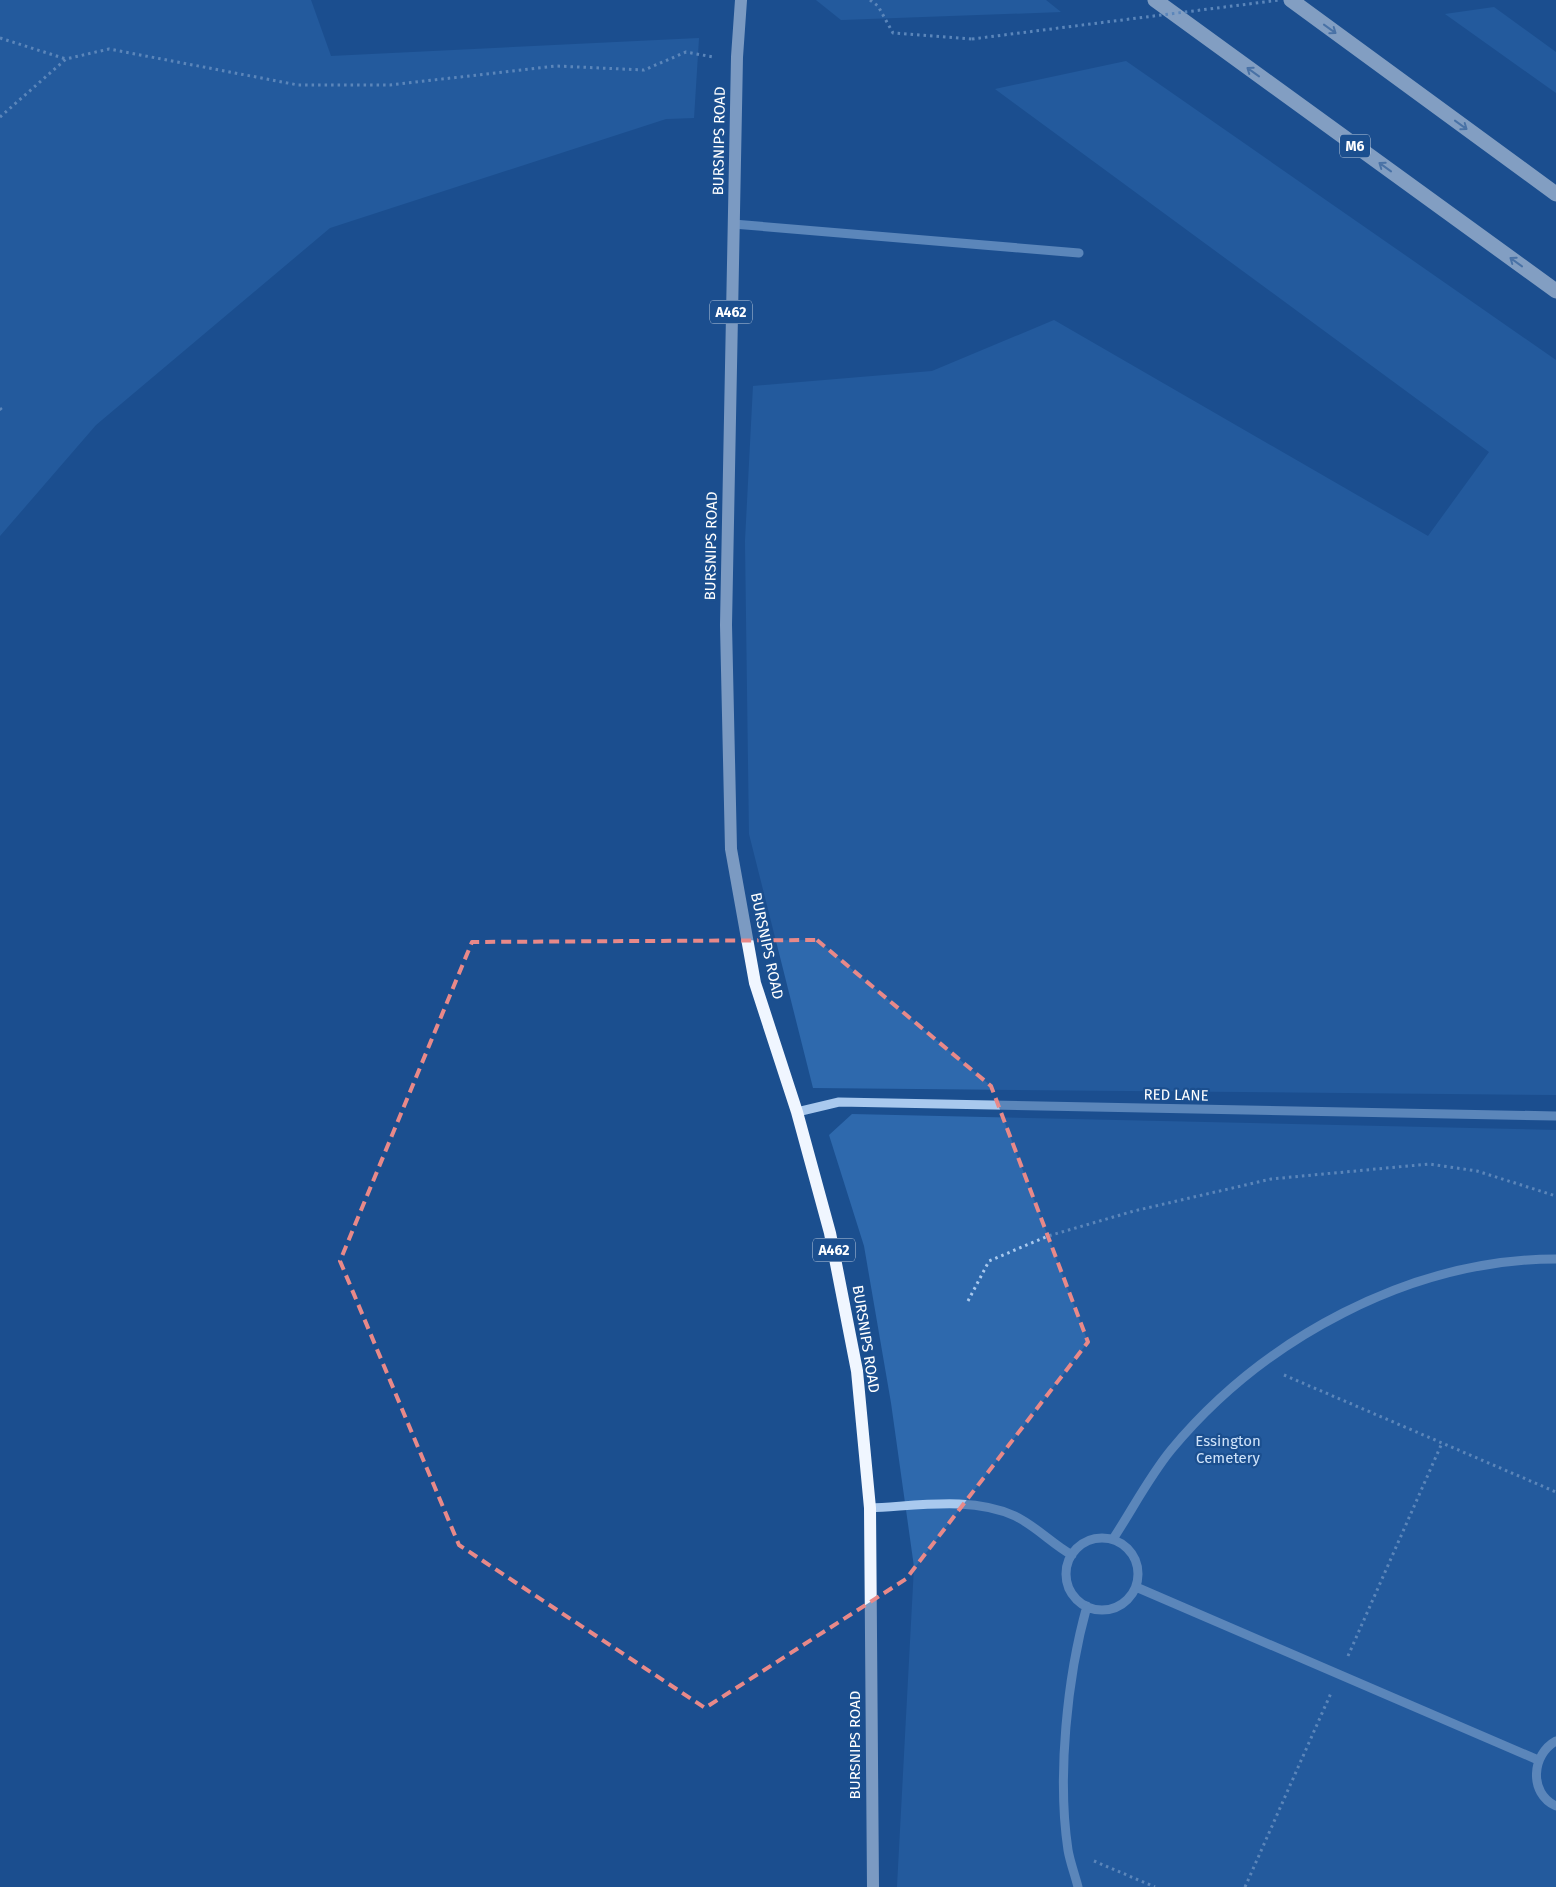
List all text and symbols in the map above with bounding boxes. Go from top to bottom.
one-way arrow [1323,24,1337,34]
one-way arrow [1246,67,1260,77]
street label: BURSNIPS ROAD [709,86,729,196]
one-way arrow [1454,120,1468,130]
road number: M6 [1340,134,1370,158]
one-way arrow [1378,162,1392,172]
one-way arrow [1510,257,1524,267]
road number: A462 [710,300,752,324]
street label: BURSNIPS ROAD [701,491,721,601]
street label: BURSNIPS ROAD [747,891,787,1001]
street label: RED LANE [1143,1085,1209,1105]
road number: A462 [813,1238,855,1262]
street label: BURSNIPS ROAD [849,1284,883,1394]
park label: Essington Cemetery [1195,1432,1261,1467]
street label: BURSNIPS ROAD [846,1691,864,1799]

